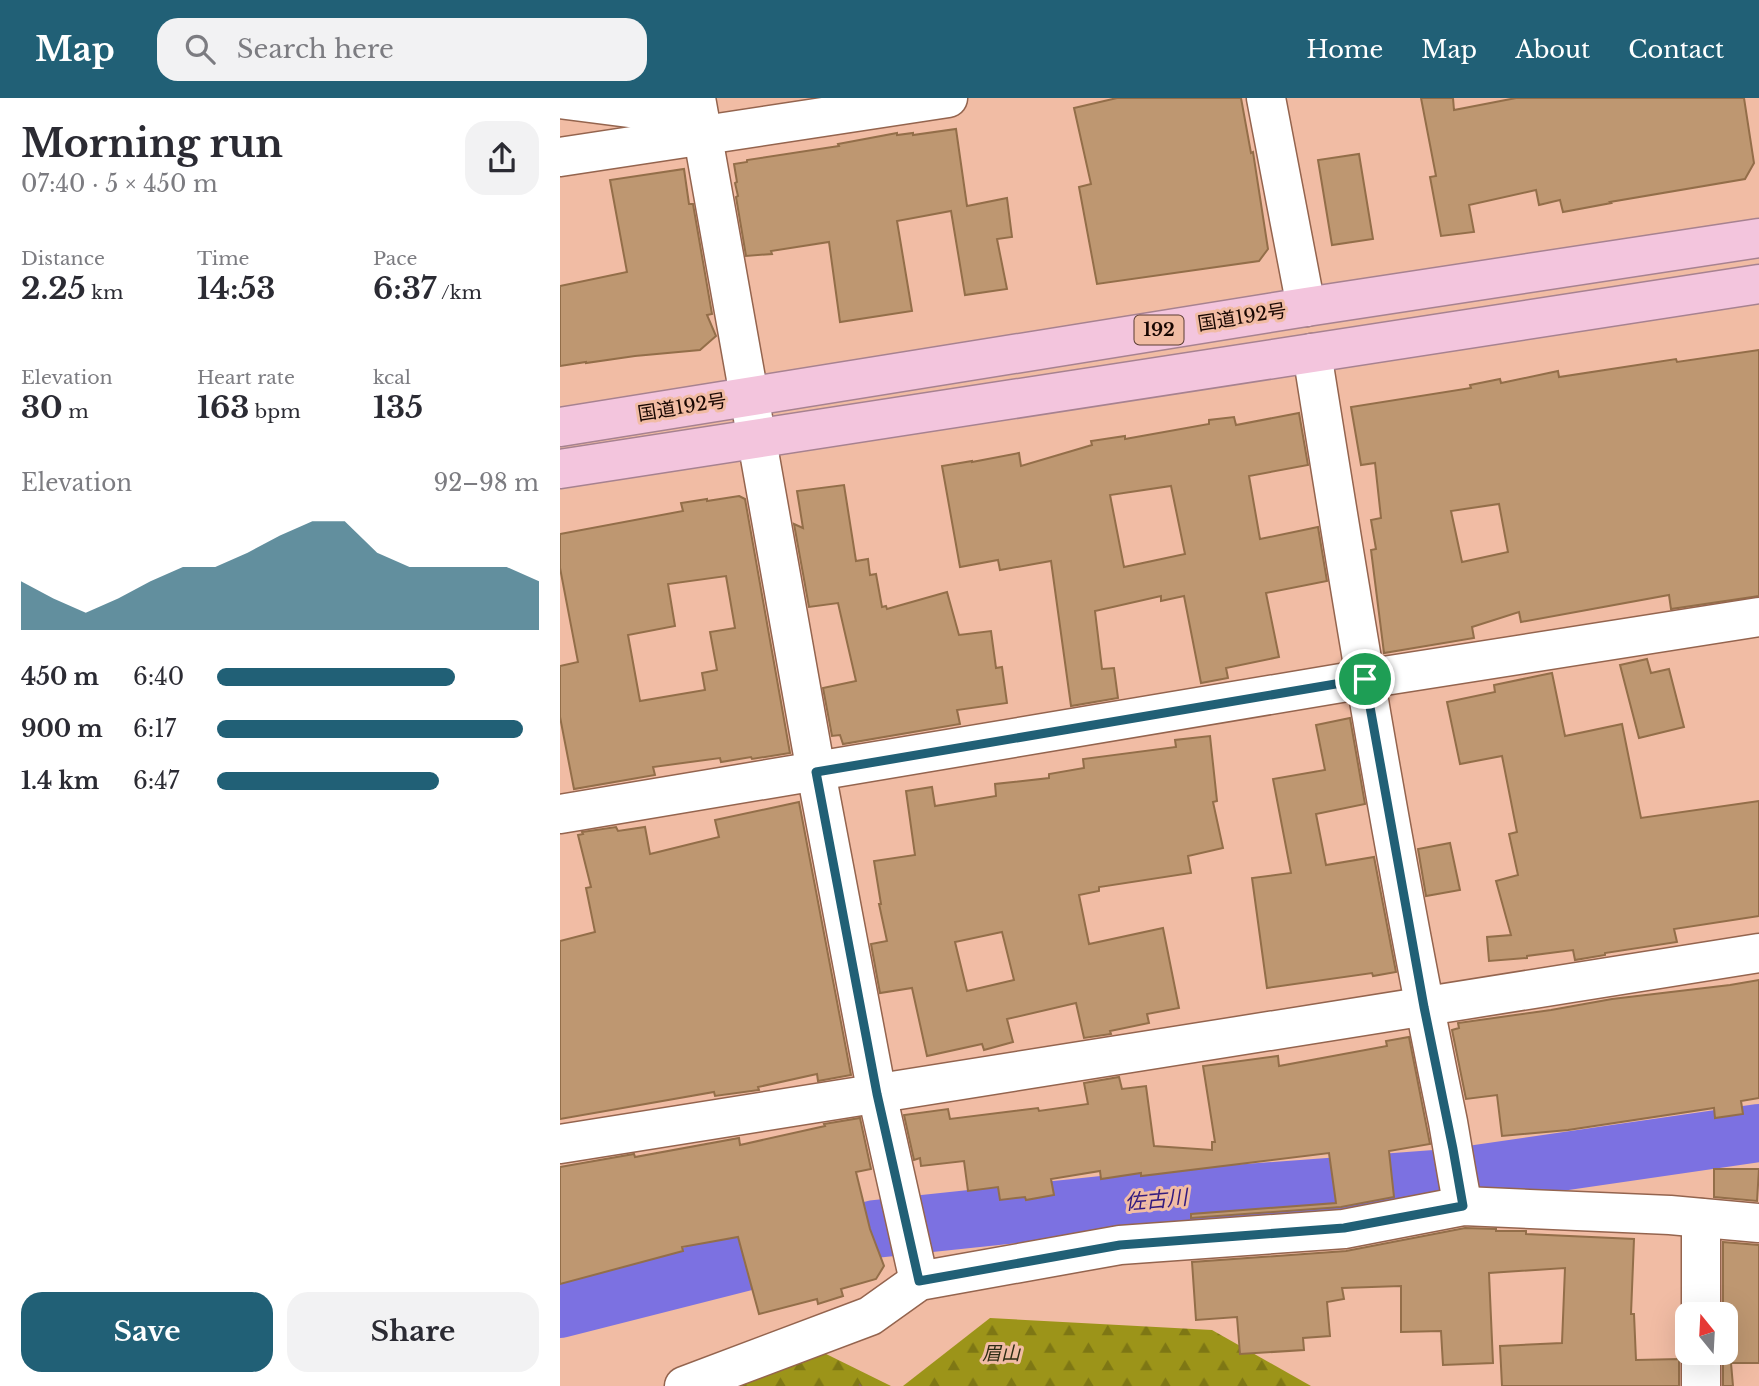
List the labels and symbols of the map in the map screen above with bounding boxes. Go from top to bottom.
street label: 国道192号 [1196,299,1288,335]
road number: 192 [1134,316,1184,344]
street label: 国道192号 [636,389,728,425]
pin [1335,649,1395,709]
water label: 佐古川 [1123,1184,1191,1216]
north arrow [1675,1302,1738,1365]
park label: 眉山 [982,1342,1021,1365]

